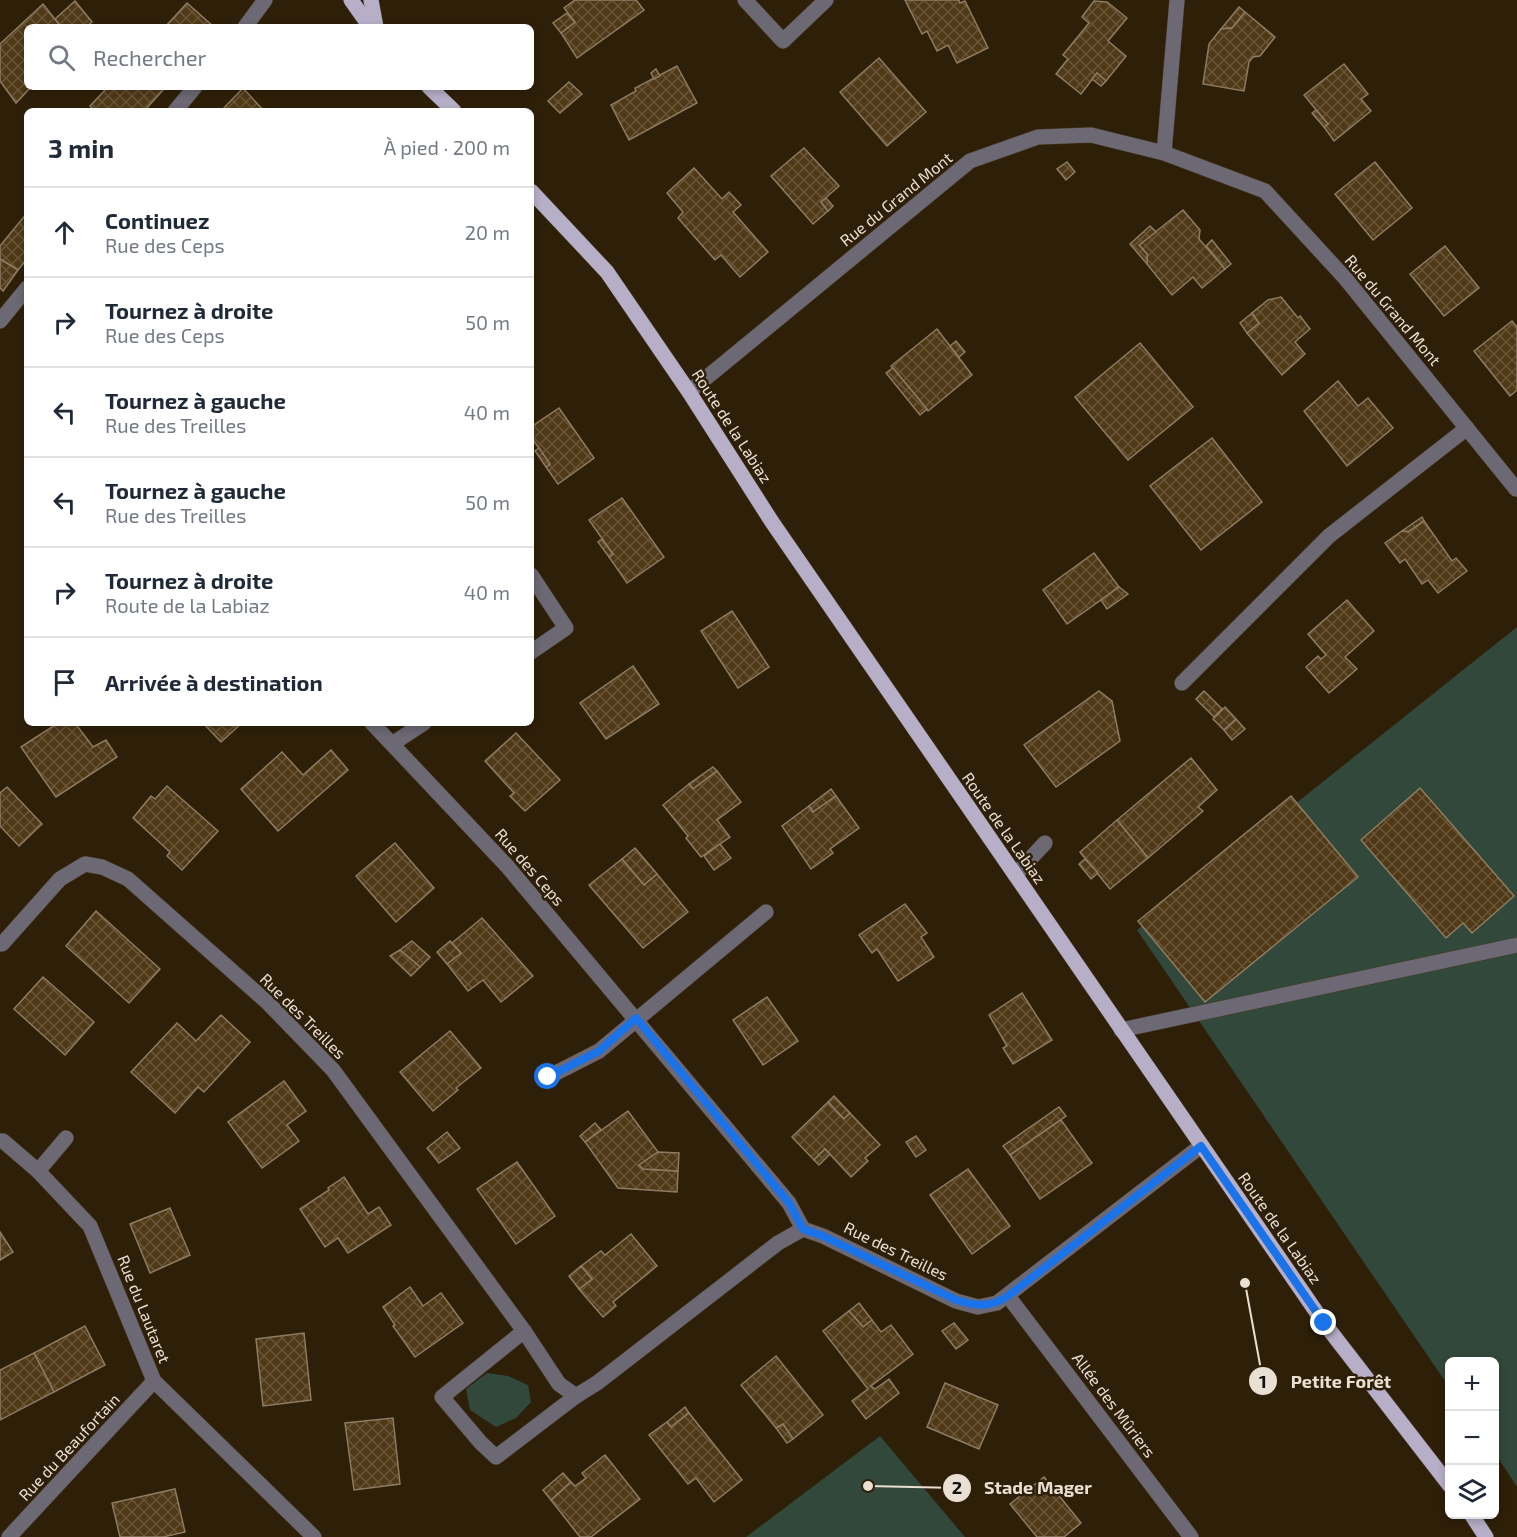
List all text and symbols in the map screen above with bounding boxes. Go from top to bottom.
search box [24,24,534,90]
icon: search [45,41,78,74]
text: Rechercher [93,44,206,70]
text: 3 min [48,132,114,163]
text: À pied · 200 m [384,135,510,159]
street label: Rue du Grand Mont [836,148,956,250]
text: Continuez [105,207,209,233]
icon: ahead [48,216,81,249]
text: 20 m [465,220,510,244]
text: Rue des Ceps [105,233,225,257]
street label: Rue du Grand Mont [1341,250,1445,369]
text: Tournez à droite [105,297,274,323]
icon: right [48,306,81,339]
text: 50 m [465,310,510,334]
text: Rue des Ceps [105,323,225,347]
street label: Route de la Labiaz [689,365,776,486]
text: Tournez à gauche [105,387,286,413]
icon: left [48,396,81,429]
text: 40 m [464,400,510,424]
text: Rue des Treilles [105,413,246,437]
text: Tournez à gauche [105,477,286,503]
icon: left [48,486,81,519]
text: 50 m [465,490,510,514]
text: Rue des Treilles [105,503,246,527]
text: Tournez à droite [105,567,274,593]
icon: right [48,576,81,609]
text: 40 m [464,580,510,604]
text: Route de la Labiaz [105,593,270,617]
icon: arrive [48,666,81,699]
text: Arrivée à destination [105,669,323,695]
street label: Route de la Labiaz [959,768,1050,887]
street label: Rue des Ceps [492,824,569,909]
street label: Rue des Treilles [257,969,350,1062]
route start [534,1063,560,1089]
street label: Route de la Labiaz [1235,1168,1326,1287]
street label: Rue des Treilles [841,1217,951,1284]
street label: Rue du Lautaret [114,1252,175,1366]
route end [1310,1309,1336,1335]
street label: Allée des Mûriers [1069,1349,1160,1461]
map controls [1445,1357,1499,1519]
button: + [1445,1357,1499,1411]
callout: Petite Forêt [1248,1363,1403,1399]
text: 1 [1259,1370,1267,1392]
text: Petite Forêt [1291,1370,1392,1392]
street label: Rue du Beaufortain [14,1389,123,1504]
button: − [1445,1411,1499,1465]
button: layers [1445,1465,1499,1519]
callout: Stade Mager [942,1470,1103,1506]
text: 2 [952,1476,962,1498]
text: Stade Mager [984,1476,1092,1498]

